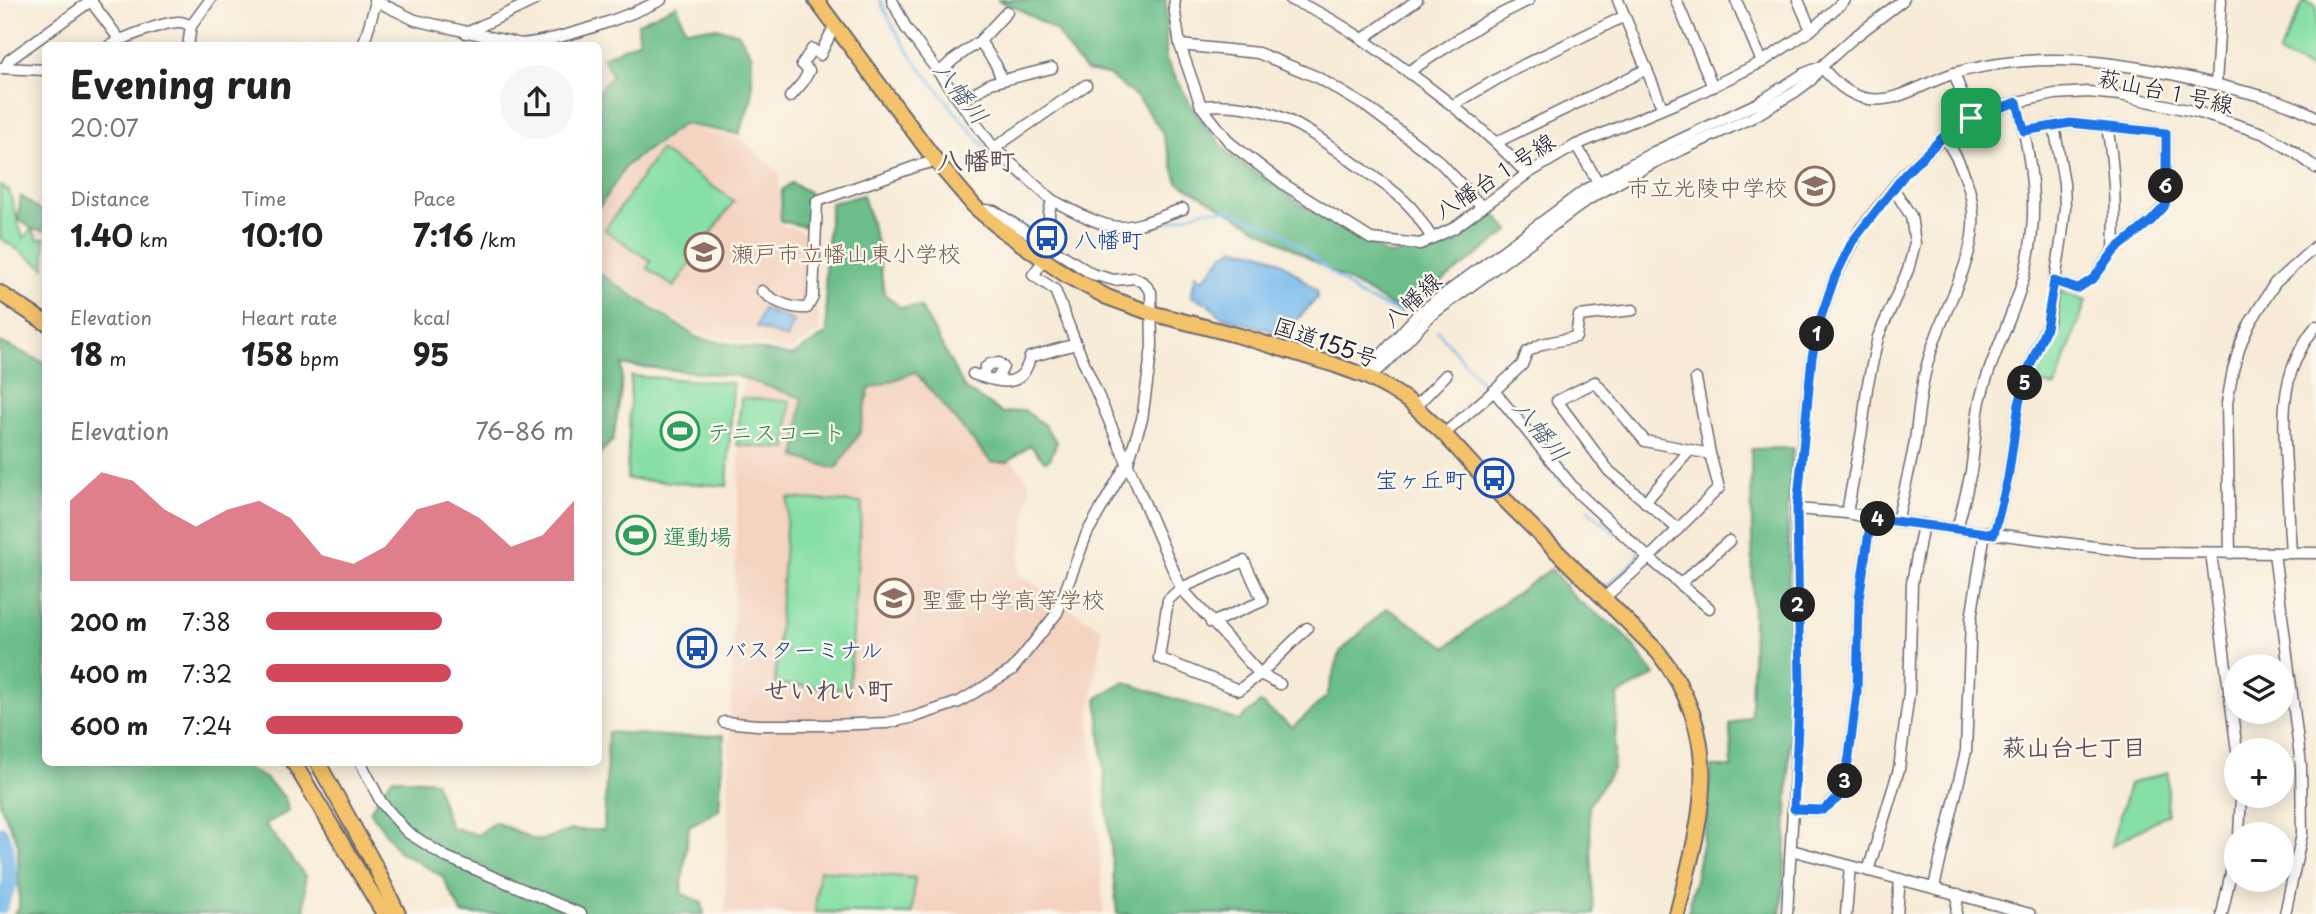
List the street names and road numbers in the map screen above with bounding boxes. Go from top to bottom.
street label: 萩山台１号線 [2095,59,2237,121]
street label: 八幡台１号線 [1427,123,1561,227]
street label: 八幡線 [1374,263,1448,335]
street label: 国道155号 [1269,307,1383,375]

